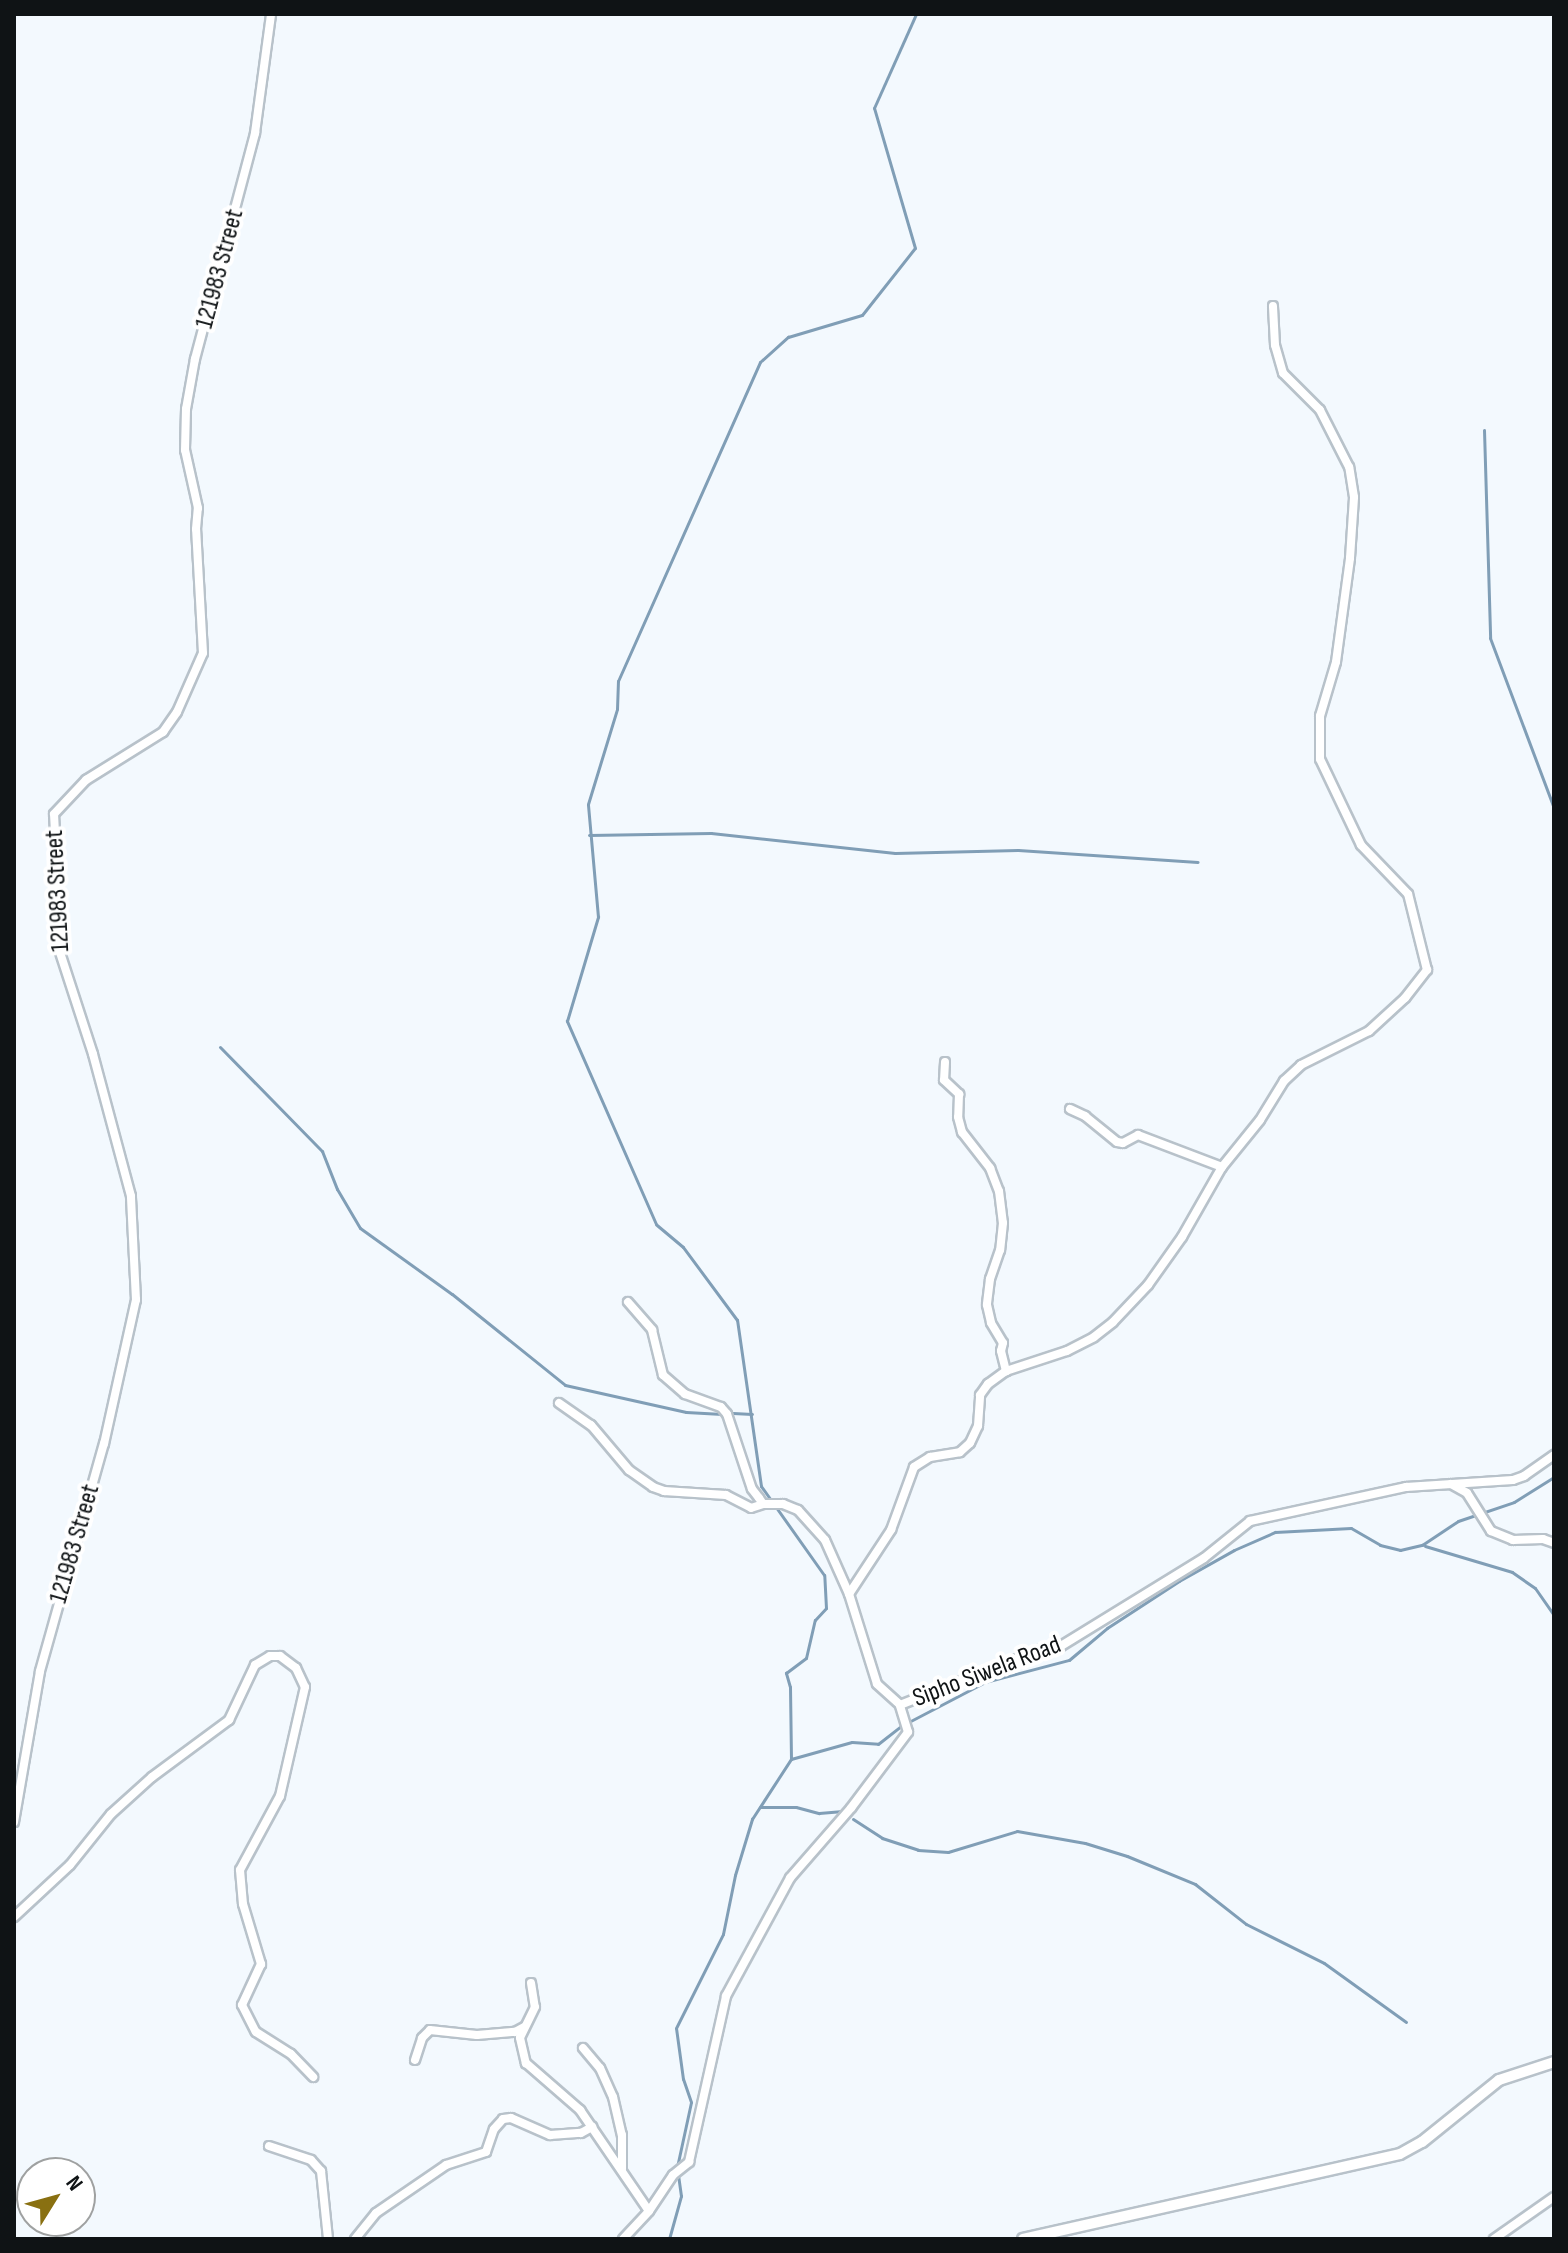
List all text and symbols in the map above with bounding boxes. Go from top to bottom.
street label: 121983 Street [189,206,251,332]
street label: 121983 Street [39,829,77,953]
street label: 121983 Street [43,1481,107,1607]
street label: Sipho Siwela Road [909,1629,1065,1715]
north arrow [16,2157,96,2237]
text: N [60,2171,88,2196]

